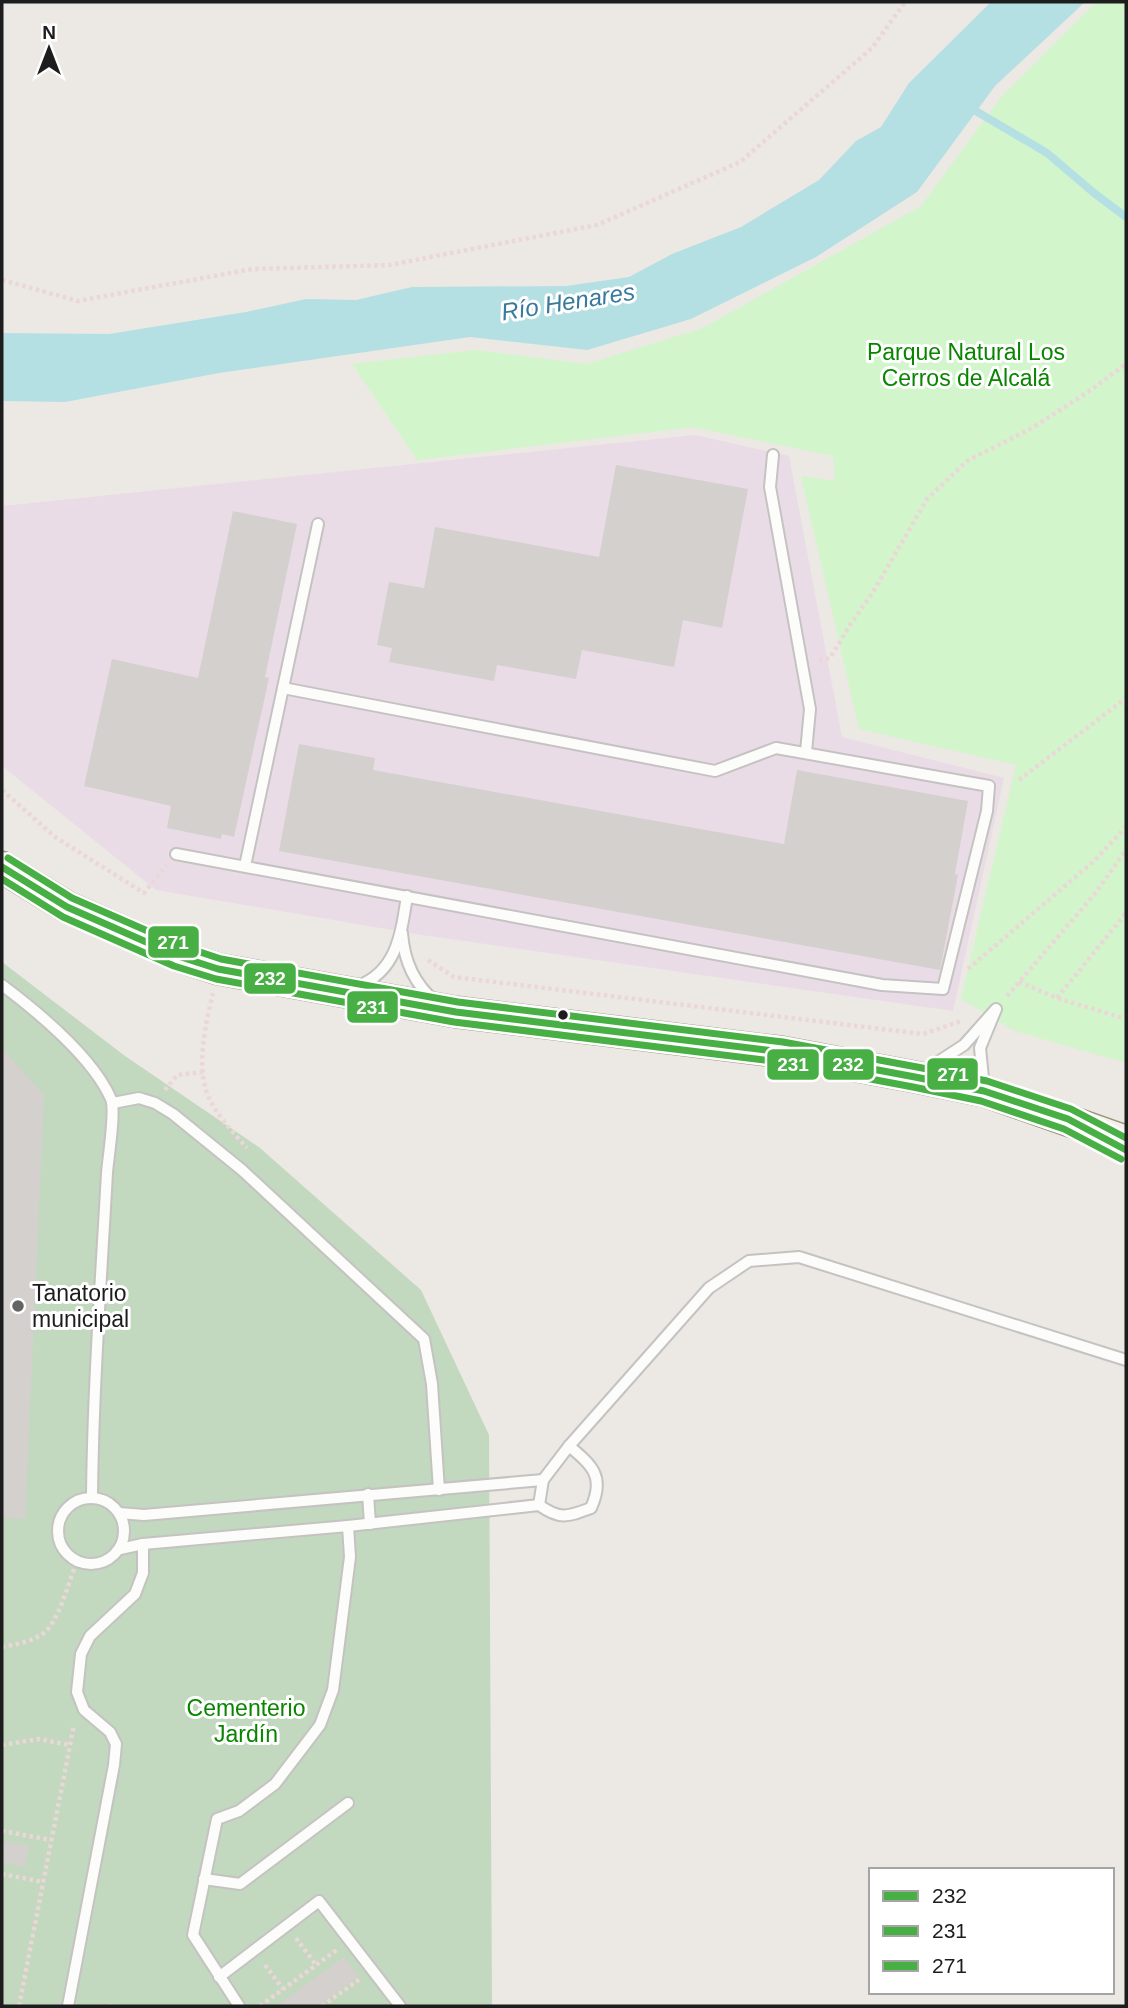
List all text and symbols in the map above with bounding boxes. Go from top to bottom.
north arrow [14,14,84,84]
text: N [42,22,56,43]
water label: Río Henares [499,278,637,325]
park label: Parque Natural Los Cerros de Alcalá [867,339,1065,391]
line badge: 271 [147,925,200,959]
text: 271 [157,932,189,953]
line badge: 232 [243,962,297,995]
text: 232 [254,968,286,989]
line badge: 231 [346,990,399,1024]
text: 231 [356,997,388,1018]
unlabelled marker [556,1008,570,1022]
line badge: 231 [766,1048,820,1081]
line badge: 232 [822,1048,875,1081]
text: 231 [777,1054,809,1075]
text: 232 [832,1054,864,1075]
line badge: 271 [926,1057,979,1091]
text: 271 [937,1064,969,1085]
place label: Tanatorio municipal [32,1280,129,1332]
marker: Tanatorio municipal [10,1298,26,1314]
park label: Cementerio Jardín [187,1695,305,1747]
legend [869,1868,1114,1994]
text: 232 [932,1884,967,1907]
text: 231 [932,1919,967,1942]
text: 271 [932,1954,967,1977]

